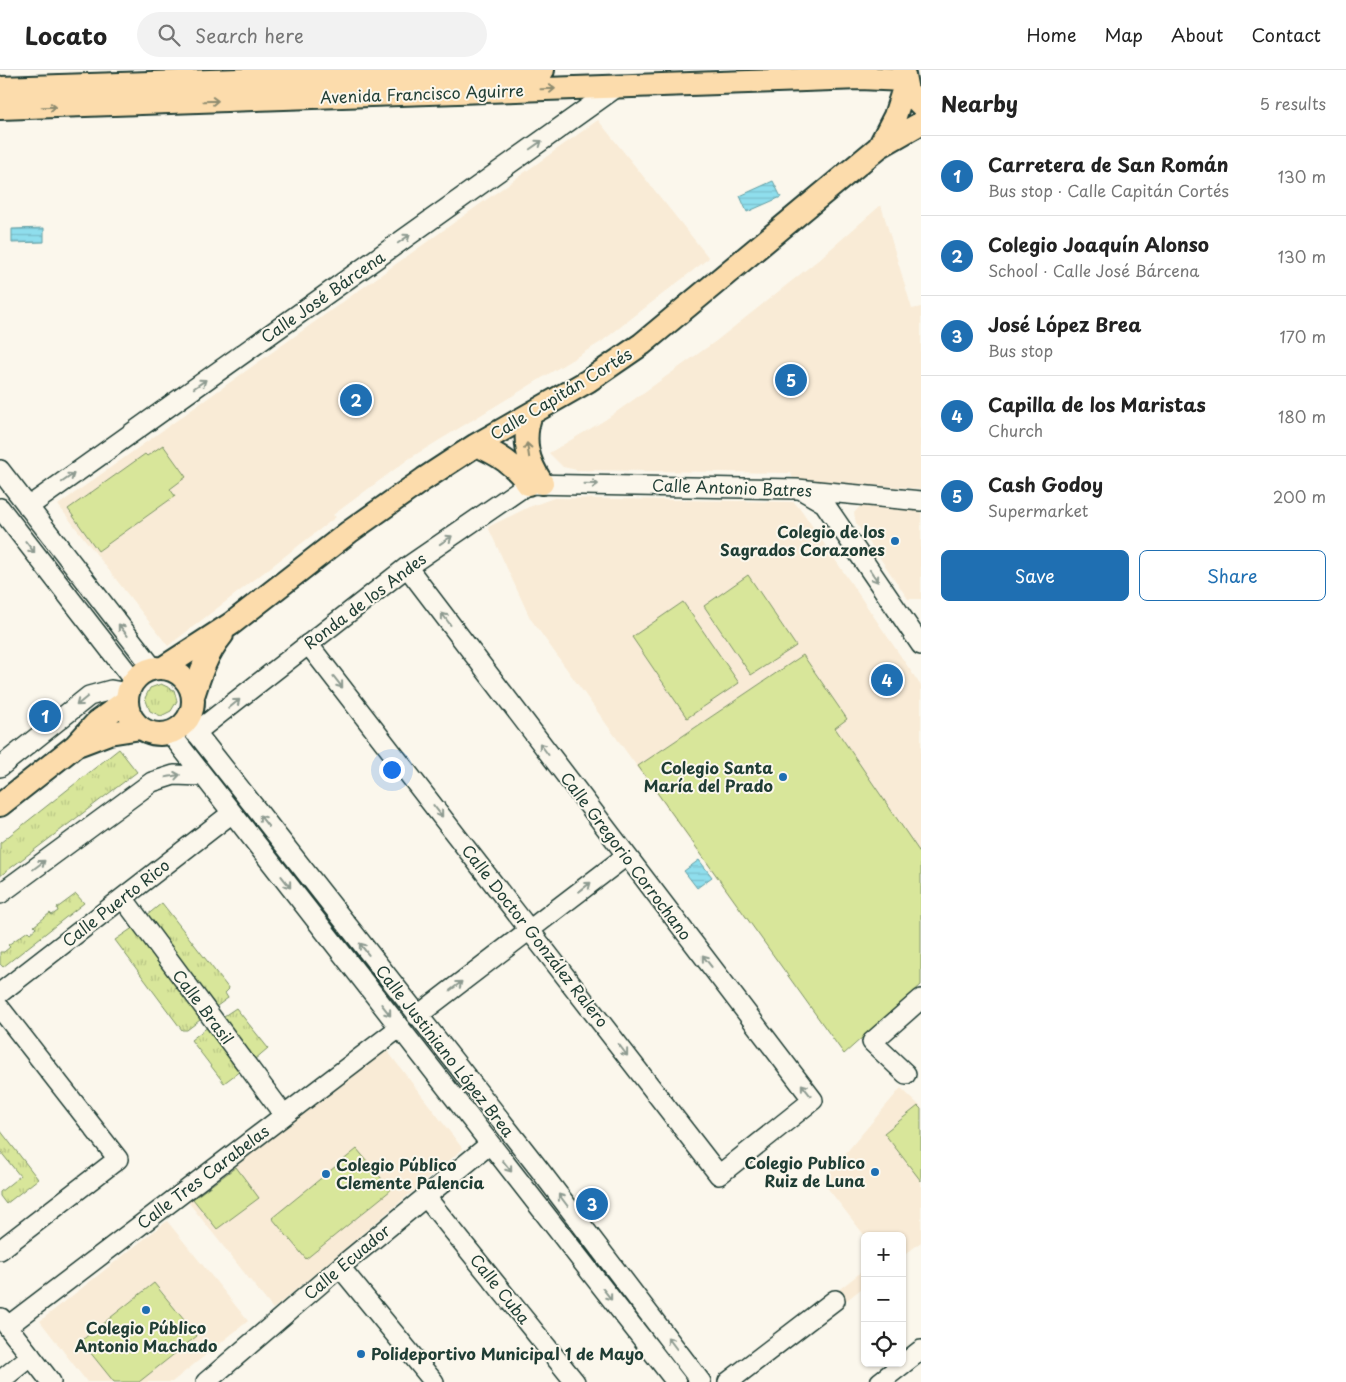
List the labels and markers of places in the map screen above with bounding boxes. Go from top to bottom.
pin: 5 [775,361,807,399]
pin: 2 [340,381,372,419]
place label: Colegio de los Sagrados Corazones [720,519,885,561]
marker: Colegio de los Sagrados Corazones [889,535,901,547]
pin: 4 [871,661,903,699]
pin: 1 [29,697,61,735]
place label: Colegio Santa María del Prado [644,755,773,797]
marker: Colegio Santa María del Prado [777,771,789,783]
place label: Colegio Publico Ruiz de Luna [745,1150,865,1192]
place label: Colegio Público Clemente Palencia [336,1152,484,1194]
marker: Colegio Publico Ruiz de Luna [869,1166,881,1178]
marker: Colegio Público Clemente Palencia [320,1168,332,1180]
pin: 3 [576,1185,608,1223]
marker: Colegio Público Antonio Machado [140,1304,152,1316]
place label: Colegio Público Antonio Machado [75,1315,217,1357]
place label: Polideportivo Municipal 1 de Mayo [371,1341,644,1365]
marker: Polideportivo Municipal 1 de Mayo [355,1348,367,1360]

